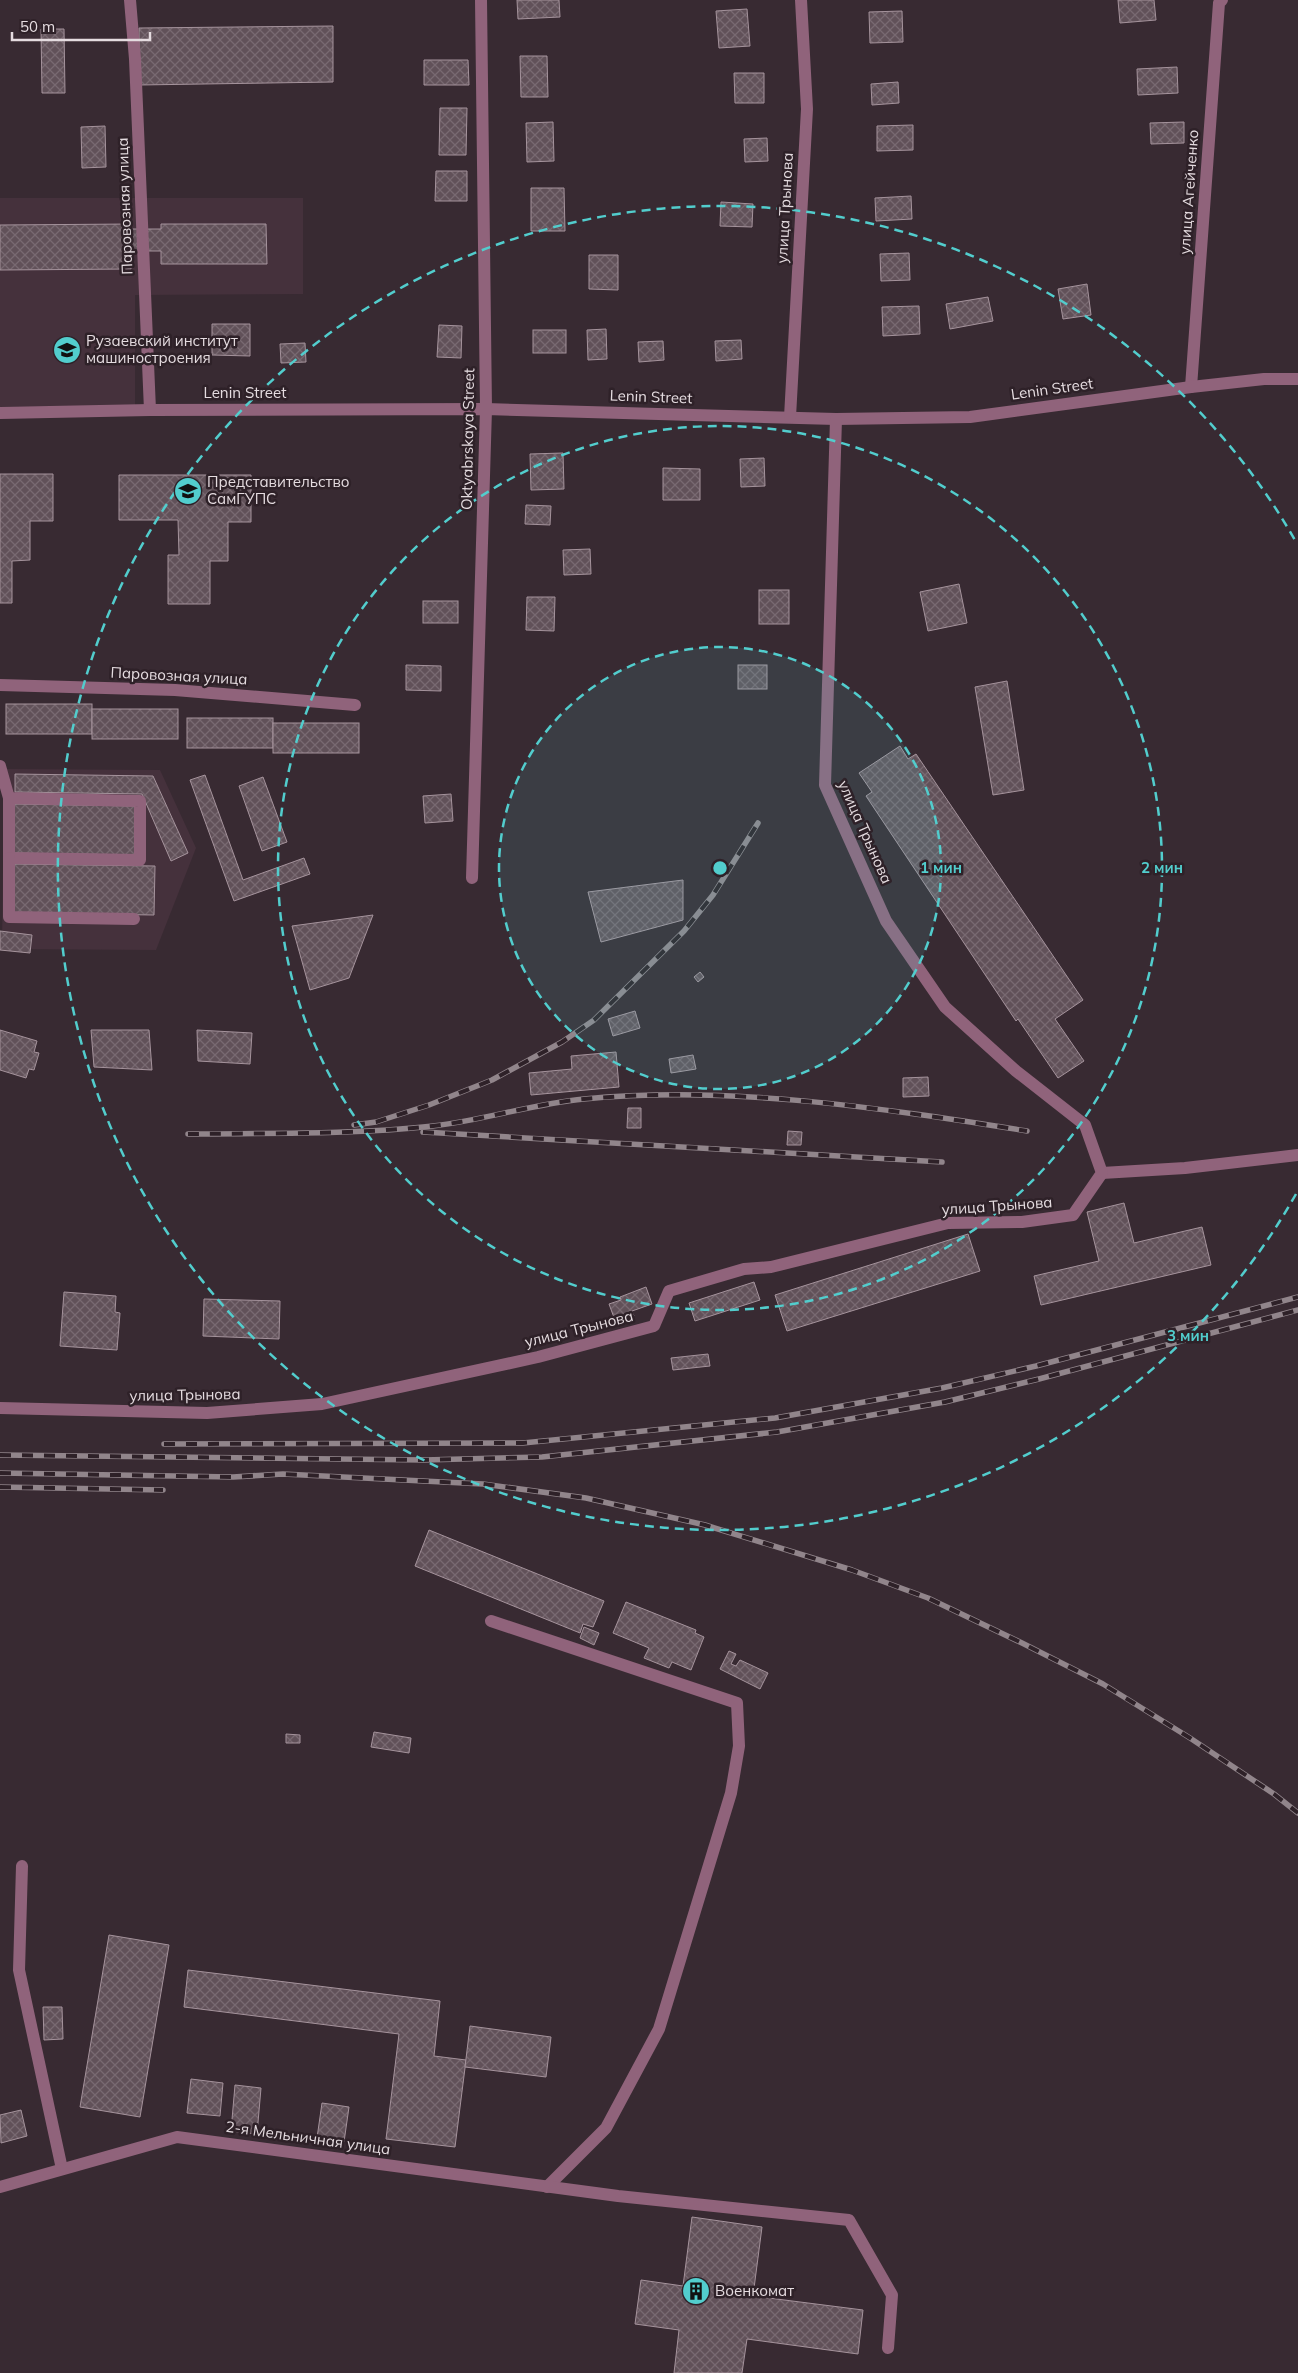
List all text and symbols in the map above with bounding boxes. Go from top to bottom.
scale bar [12,10,150,42]
text: 50 m [20,17,55,36]
street label: улица Агейченко [1175,129,1202,255]
street label: Паровозная улица [113,137,136,275]
street label: улица Трынова [772,152,797,264]
place label: Рузаевский институт машиностроения [86,331,238,367]
school or university icon: Рузаевский институт машиностроения [52,335,82,365]
street label: Oktyabrskaya Street [457,368,478,510]
street label: Lenin Street [1010,373,1094,404]
street label: Lenin Street [204,383,286,402]
street label: Lenin Street [609,386,693,407]
place label: Представительство СамГУПС [207,472,350,508]
school or university icon: Представительство СамГУПС [173,476,203,506]
street label: Паровозная улица [110,662,248,689]
street label: улица Трынова [834,777,897,886]
text: 1 мин [920,858,962,877]
text: 2 мин [1141,858,1183,877]
centre of rings [711,859,729,877]
street label: улица Трынова [941,1192,1053,1219]
street label: улица Трынова [523,1306,635,1351]
text: 3 мин [1167,1326,1209,1345]
street label: улица Трынова [129,1384,241,1405]
street label: 2-я Мельничная улица [224,2117,392,2158]
building icon: Военкомат [681,2276,711,2306]
place label: Военкомат [715,2281,794,2300]

